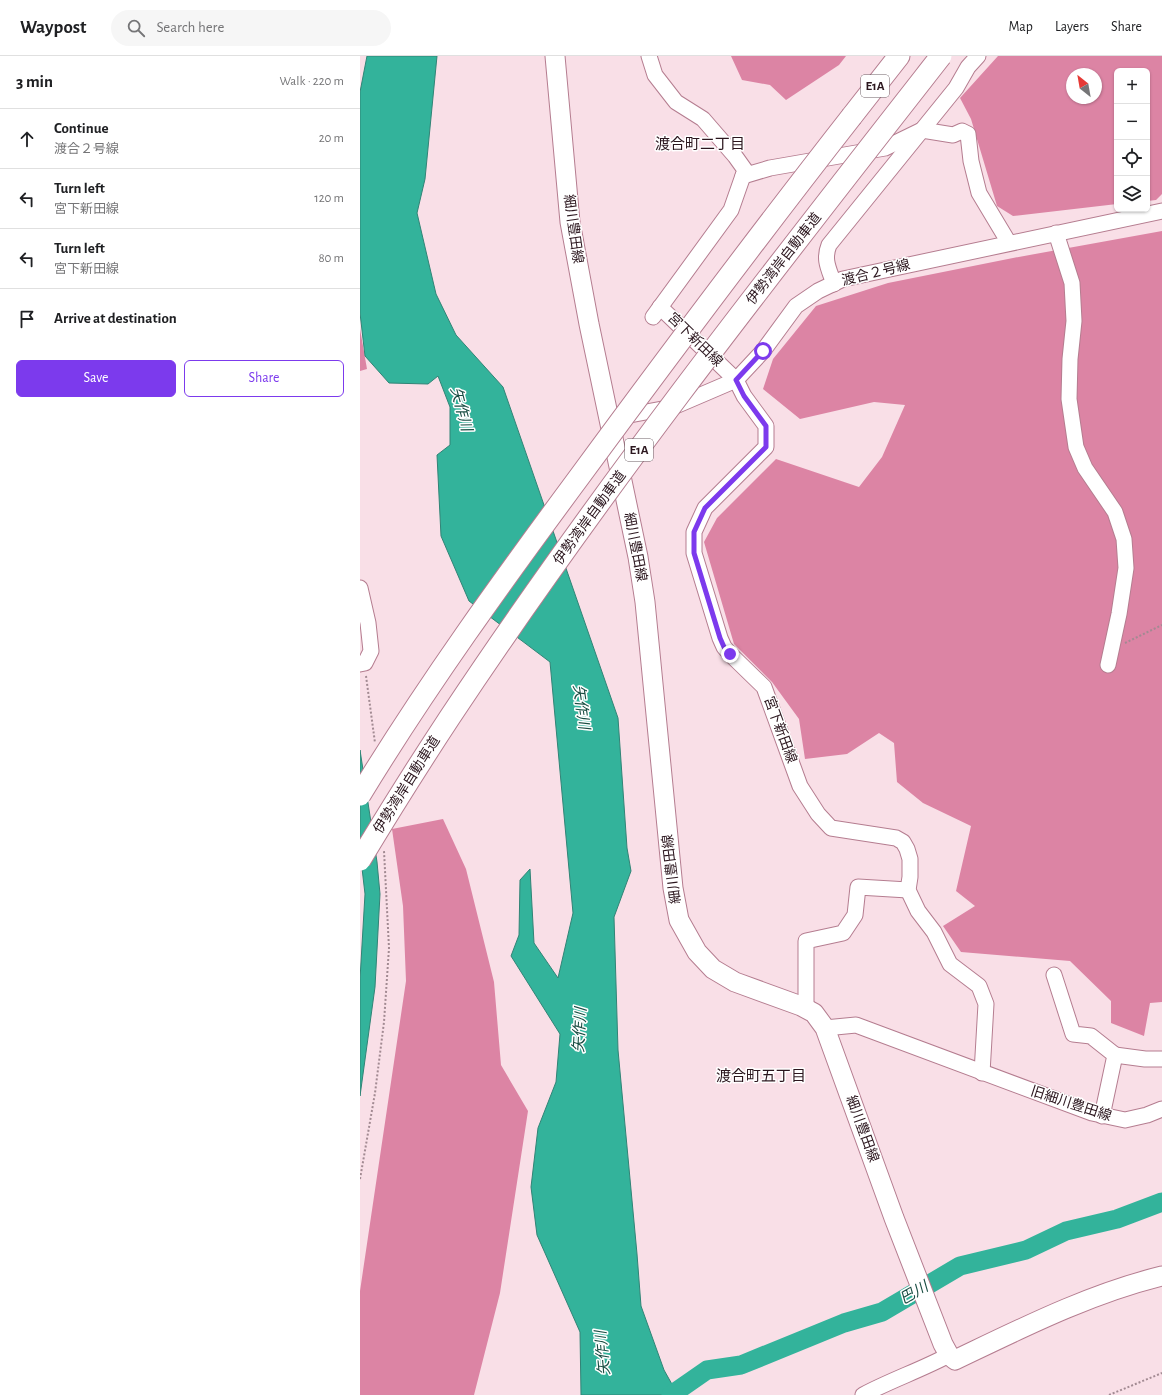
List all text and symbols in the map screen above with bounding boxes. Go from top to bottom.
search box [111,10,391,46]
icon: search [125,17,147,39]
text: Waypost [20,18,87,37]
text: Search here [157,20,224,35]
text: Map [1008,20,1033,34]
text: Layers [1055,20,1089,34]
text: Share [1111,20,1142,34]
north arrow [1066,68,1102,104]
map controls [1114,68,1150,212]
button: + [1114,68,1150,104]
text: 3 min [16,73,53,90]
text: Walk · 220 m [279,75,344,88]
road number: E1A [861,75,889,97]
button: − [1114,104,1150,140]
text: Continue [54,121,109,136]
icon: ahead [16,128,38,150]
text: 20 m [319,132,344,145]
district label: 渡合町二丁目 [655,136,745,152]
button: locate [1114,140,1150,176]
text: 渡合２号線 [54,143,119,156]
button: layers [1114,176,1150,212]
text: Turn left [54,181,105,196]
icon: left [16,188,38,210]
text: 120 m [314,192,344,205]
street label: 細川豊田線 [561,193,586,265]
text: 宮下新田線 [54,203,119,216]
street label: 伊勢湾岸自動車道 [743,210,824,307]
text: Turn left [54,241,105,256]
icon: left [16,248,38,270]
text: 80 m [318,252,344,265]
street label: 渡合２号線 [840,257,912,288]
text: 宮下新田線 [54,263,119,276]
icon: arrive [16,308,38,330]
street label: 宮下新田線 [665,310,726,369]
text: Arrive at destination [54,311,177,326]
route start [754,342,772,360]
button: Save [16,360,176,397]
button: Share [184,360,344,397]
water label: 矢作川 [448,385,476,435]
road number: E1A [625,439,653,461]
street label: 伊勢湾岸自動車道 [551,468,629,567]
street label: 細川豊田線 [621,511,650,583]
route end [721,645,739,663]
water label: 矢作川 [570,684,593,732]
street label: 宮下新田線 [761,694,799,765]
street label: 伊勢湾岸自動車道 [371,733,443,836]
street label: 細川豊田線 [660,833,683,905]
water label: 矢作川 [570,1005,589,1053]
district label: 渡合町五丁目 [716,1068,806,1084]
street label: 旧細川豊田線 [1029,1083,1113,1124]
street label: 細川豊田線 [843,1093,881,1164]
water label: 巴川 [897,1278,932,1307]
water label: 矢作川 [592,1328,612,1376]

